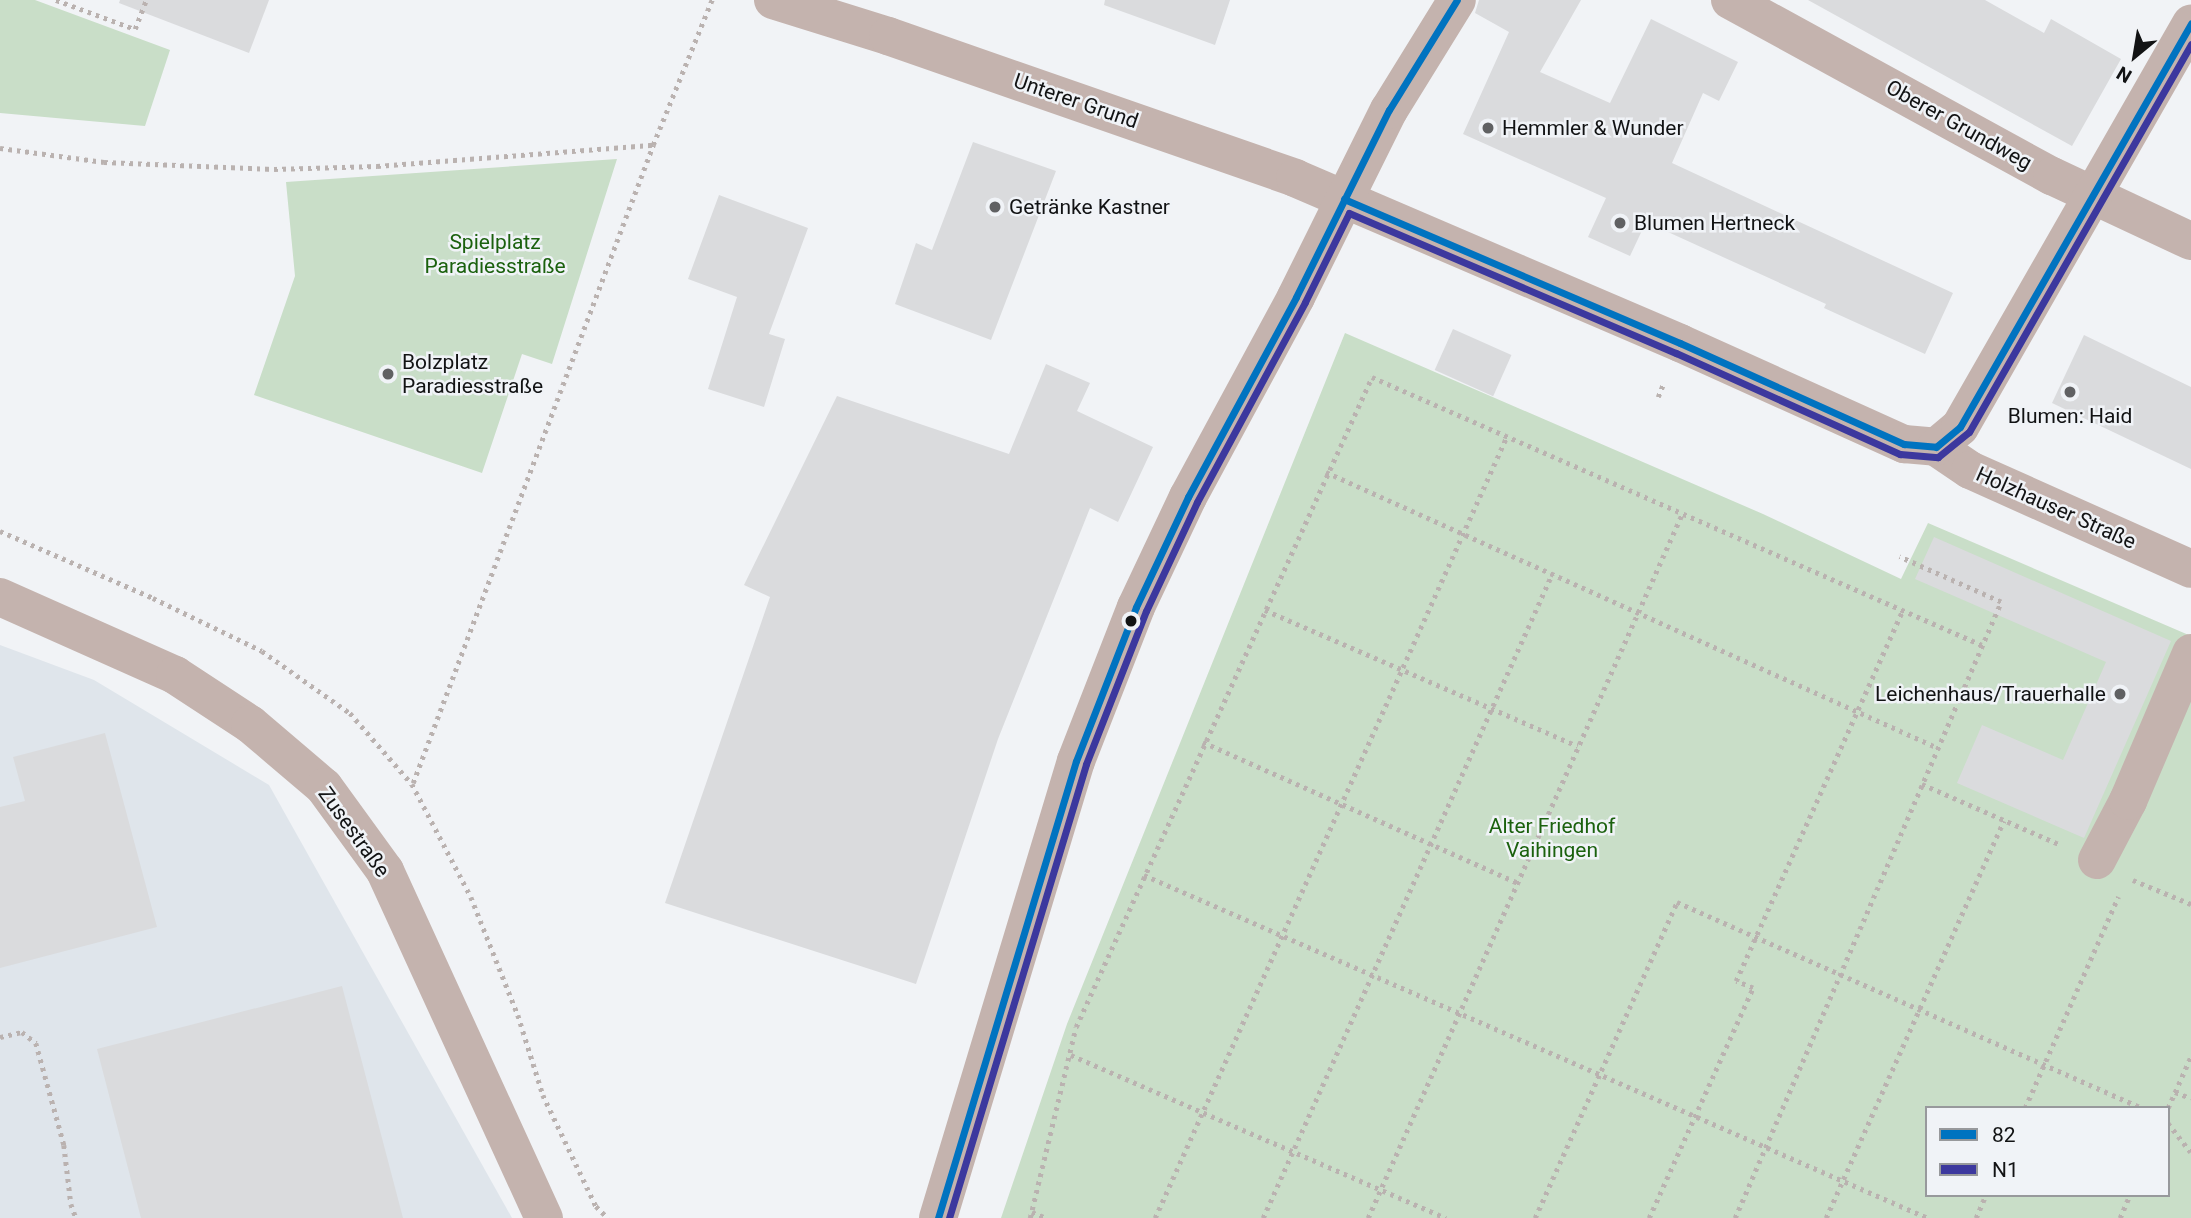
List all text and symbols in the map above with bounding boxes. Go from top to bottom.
north arrow [2100,21,2170,91]
text: N [2113,61,2136,88]
street label: Unterer Grund [1010,68,1142,134]
street label: Oberer Grundweg [1882,74,2036,176]
place label: Hemmler & Wunder [1502,115,1683,141]
marker: Hemmler & Wunder [1480,120,1496,136]
place label: Getränke Kastner [1009,194,1170,220]
marker: Getränke Kastner [987,199,1003,215]
place label: Blumen Hertneck [1634,210,1795,236]
marker: Blumen Hertneck [1612,215,1628,231]
park label: Spielplatz Paradiesstraße [424,229,566,279]
place label: Bolzplatz Paradiesstraße [402,349,543,399]
marker: Bolzplatz Paradiesstraße [380,366,396,382]
marker: Blumen: Haid [2062,384,2078,400]
place label: Blumen: Haid [2008,403,2132,429]
street label: Holzhauser Straße [1972,461,2140,555]
unlabelled marker [1124,614,1138,628]
place label: Leichenhaus/Trauerhalle [1875,681,2106,707]
marker: Leichenhaus/Trauerhalle [2112,686,2128,702]
street label: Zusestraße [313,782,395,882]
park label: Alter Friedhof Vaihingen [1489,813,1615,863]
legend [1925,1106,2170,1197]
text: 82 [1992,1123,2016,1147]
text: N1 [1992,1158,2019,1182]

